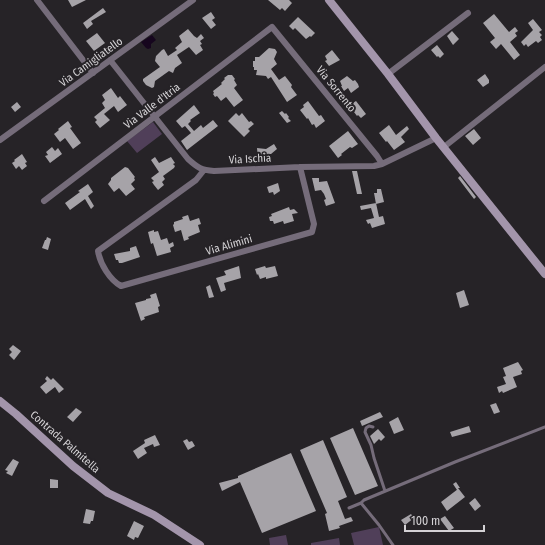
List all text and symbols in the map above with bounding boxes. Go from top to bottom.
street label: Via Camigliatello [57,35,125,89]
street label: Via Sorrento [314,63,359,115]
street label: Via Valle d'Itria [121,81,183,131]
street label: Via Ischia [228,151,272,167]
street label: Via Alimini [204,232,254,258]
street label: Contrada Palmitella [28,408,102,476]
scale bar [405,507,484,533]
text: 100 m [411,514,440,528]

